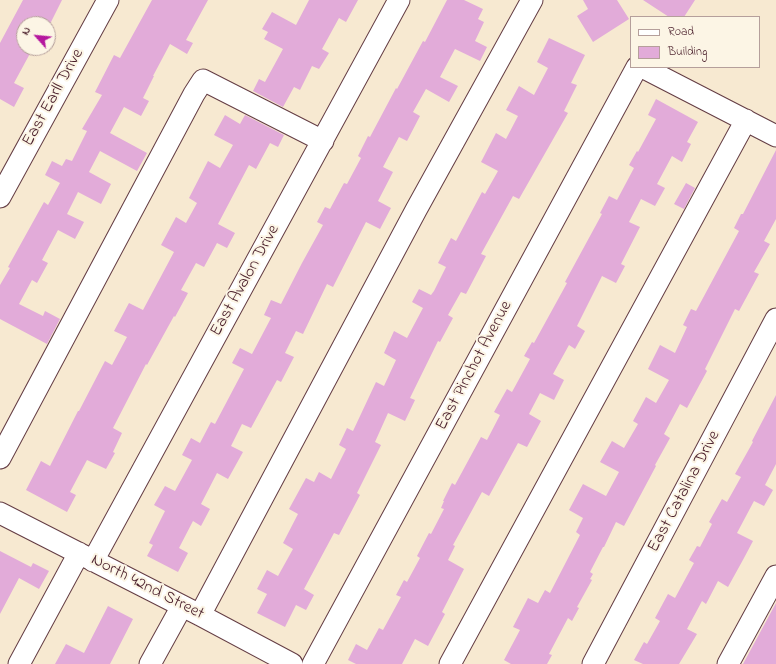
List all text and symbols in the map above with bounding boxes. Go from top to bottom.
north arrow [16,16,56,56]
legend [630,16,760,68]
text: Road [668,23,694,41]
text: N [17,24,35,38]
text: Building [668,43,707,61]
street label: East Earll Drive [19,46,89,150]
street label: East Avalon Drive [207,222,285,340]
street label: East Pinchot Avenue [432,298,518,434]
street label: East Catalina Drive [644,428,726,556]
street label: North 42nd Street [87,551,207,625]

